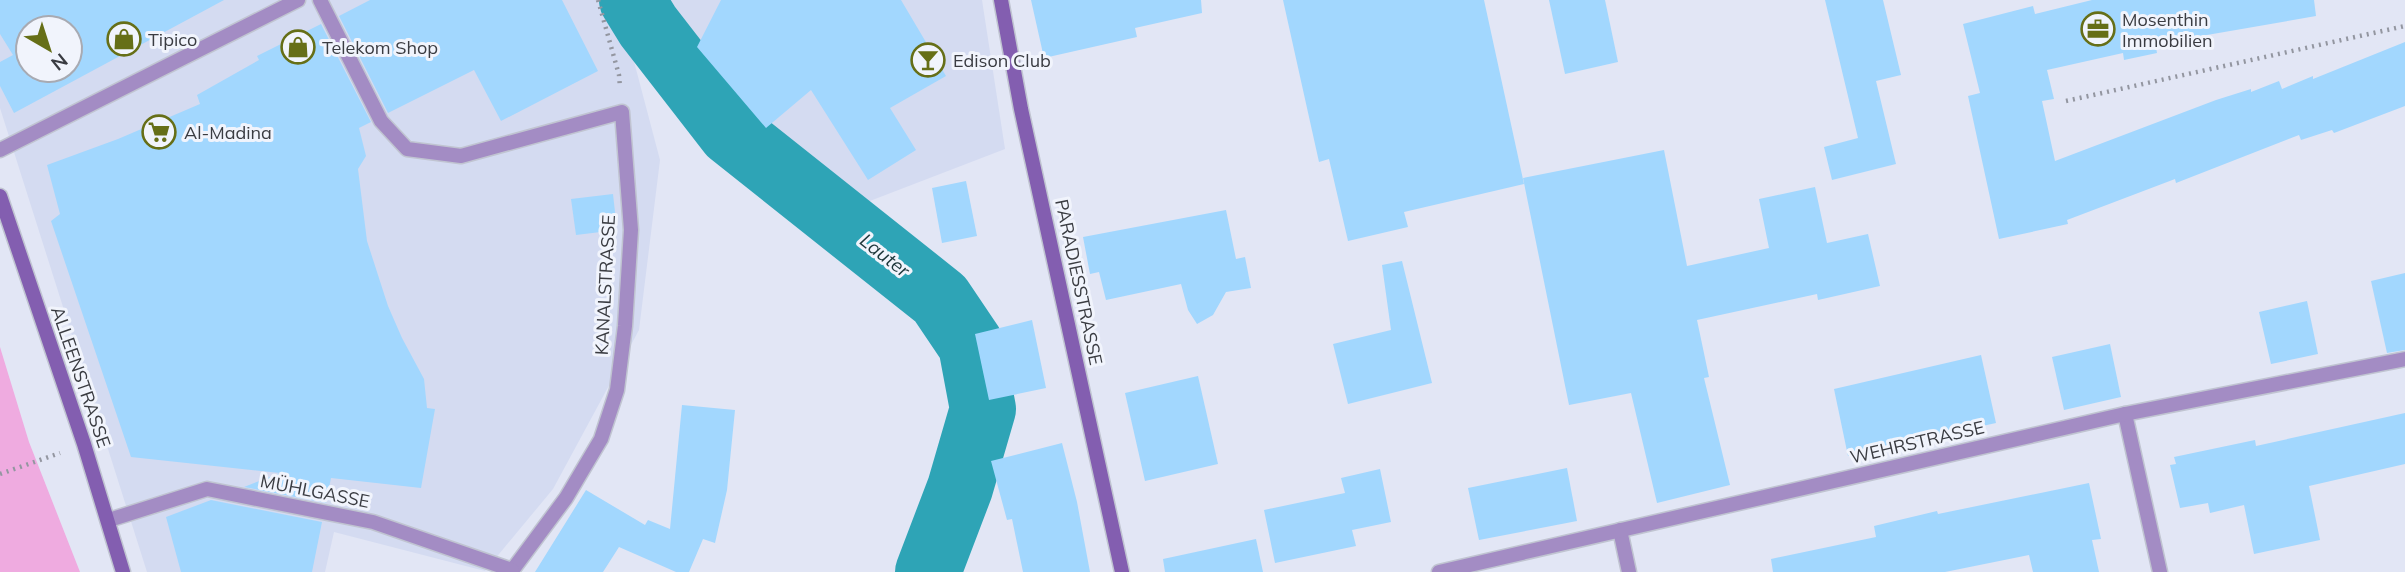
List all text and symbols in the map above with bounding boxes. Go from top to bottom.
place label: Mosenthin Immobilien [2122,8,2213,52]
office icon: Mosenthin Immobilien [2079,10,2117,48]
north arrow [14,14,84,84]
shop icon: Tipico [105,20,143,58]
place label: Tipico [148,28,197,51]
shop icon: Telekom Shop [279,28,317,66]
place label: Telekom Shop [322,36,438,59]
bar icon: Edison Club [909,41,947,79]
text: N [47,48,73,76]
place label: Edison Club [953,49,1051,72]
supermarket icon: Al-Madina [140,113,178,151]
place label: Al-Madina [184,121,272,144]
street label: PARADIESSTRASSE [1050,197,1108,367]
street label: KANALSTRASSE [590,214,620,356]
water label: Lauter [855,228,916,283]
street label: ALLEENSTRASSE [46,303,116,451]
street label: WEHRSTRASSE [1848,415,1986,469]
street label: MÜHLGASSE [258,469,372,513]

